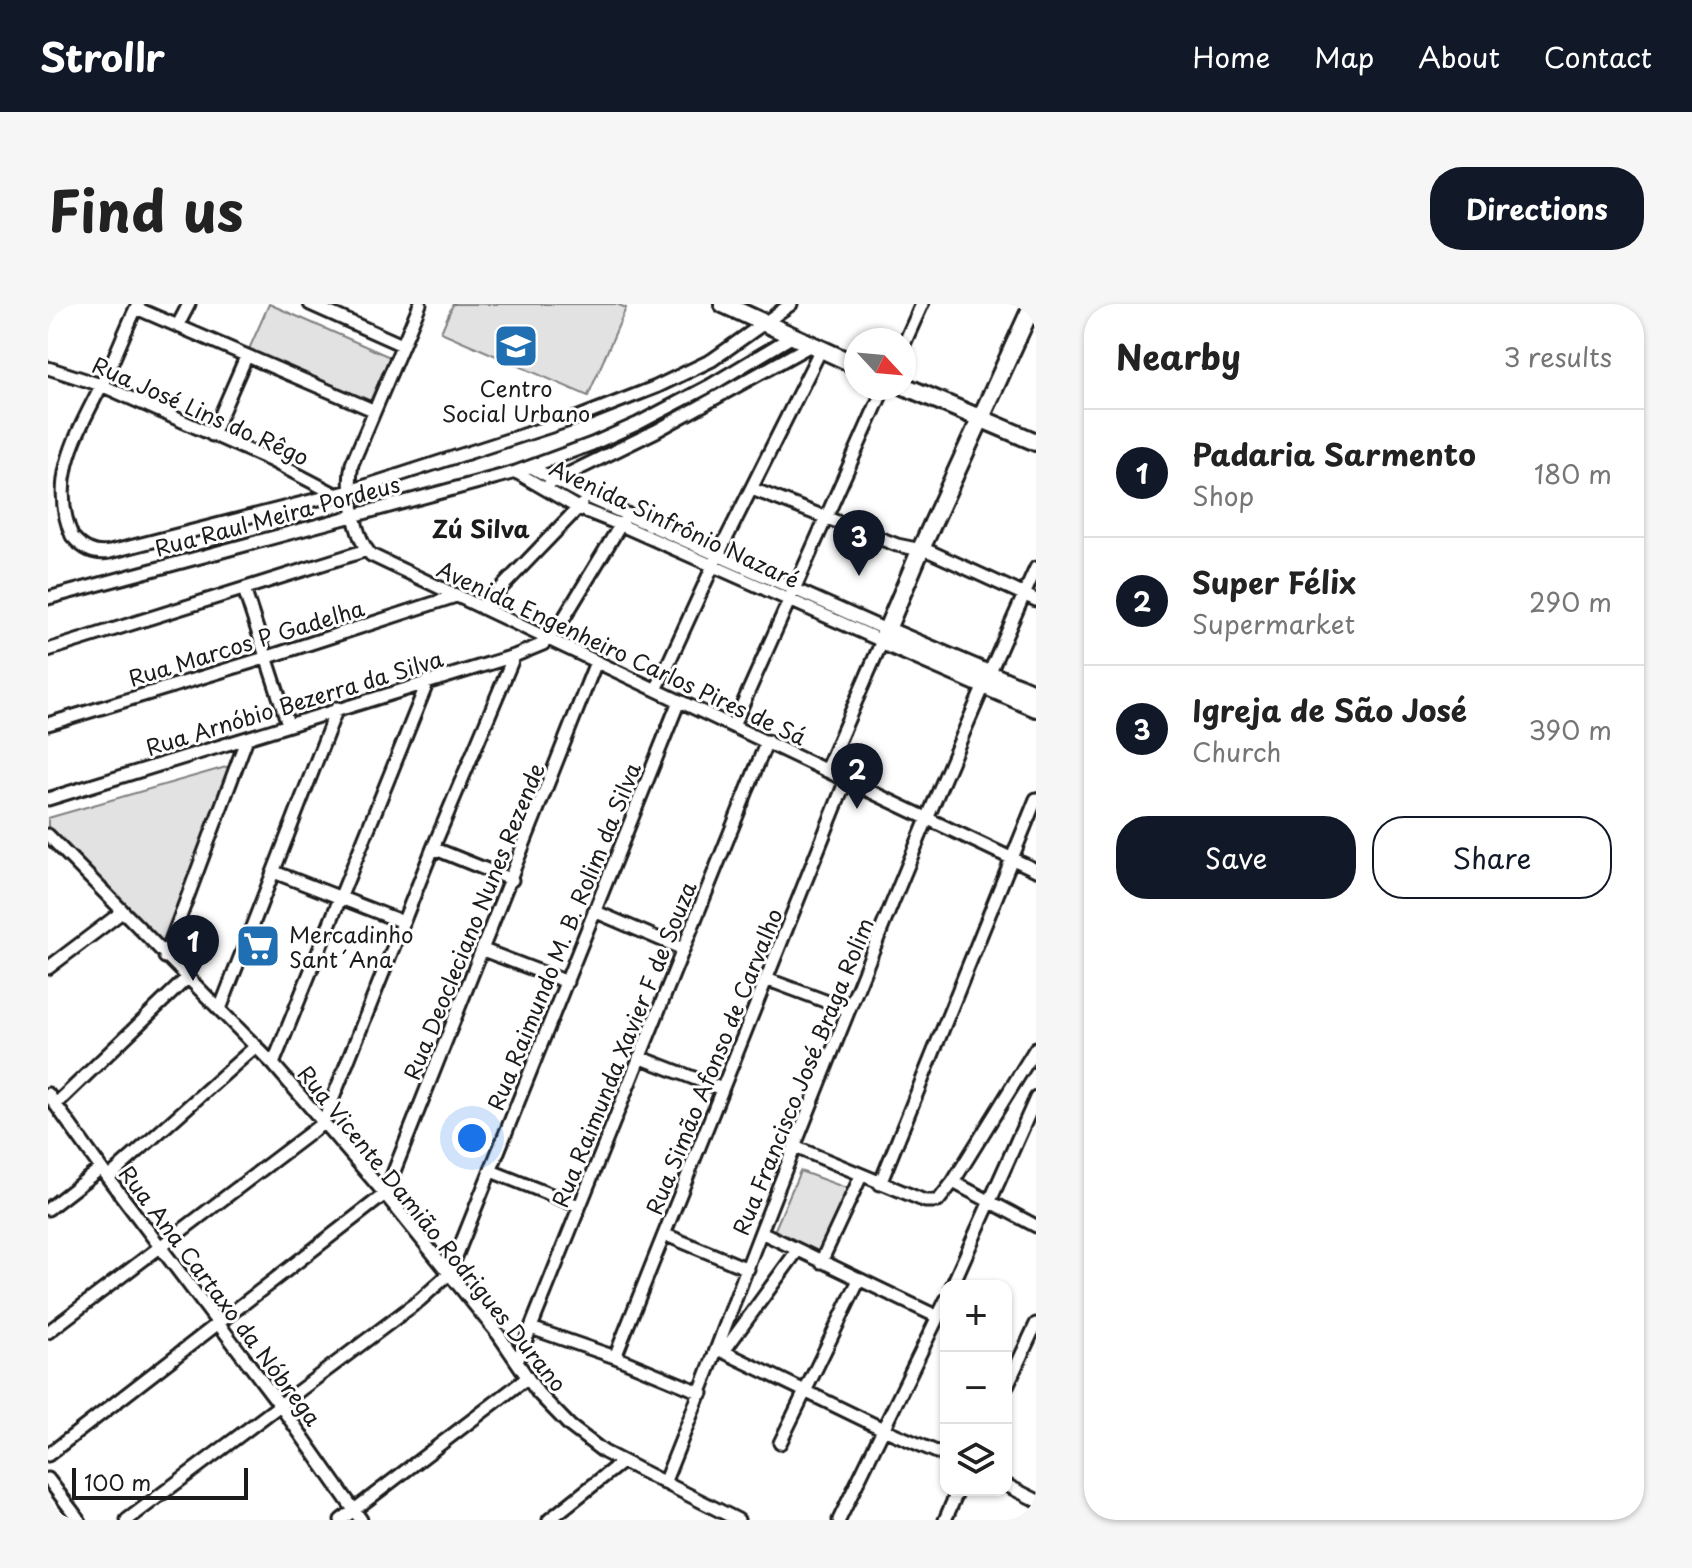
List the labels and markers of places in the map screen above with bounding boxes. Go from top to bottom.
school or university icon: Centro Social Urbano [492,322,540,370]
place label: Centro Social Urbano [442,371,590,429]
pin: 3 [833,510,885,576]
pin: 2 [831,743,883,809]
pin: 1 [167,915,219,981]
place label: Mercadinho Sant´Ana [289,917,413,975]
supermarket icon: Mercadinho Sant´Ana [234,922,282,970]

